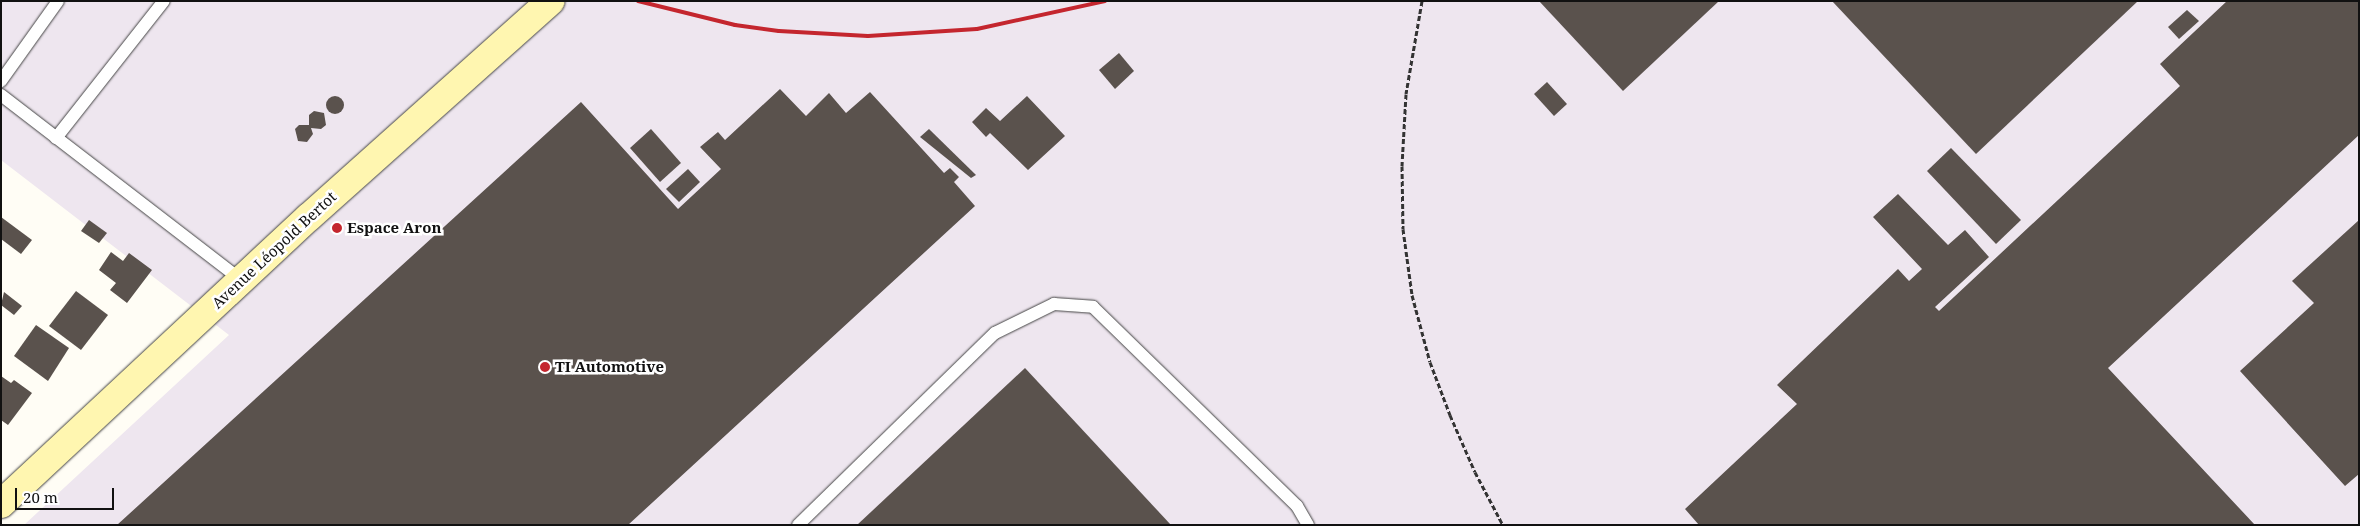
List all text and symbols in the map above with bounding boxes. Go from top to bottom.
street label: Avenue Léopold Bertot [208,188,340,312]
place label: Espace Aron [347,219,441,237]
marker: Espace Aron [331,222,343,234]
place label: TI Automotive [555,358,664,376]
marker: TI Automotive [539,361,551,373]
scale bar [18,478,116,510]
text: 20 m [23,487,58,507]

